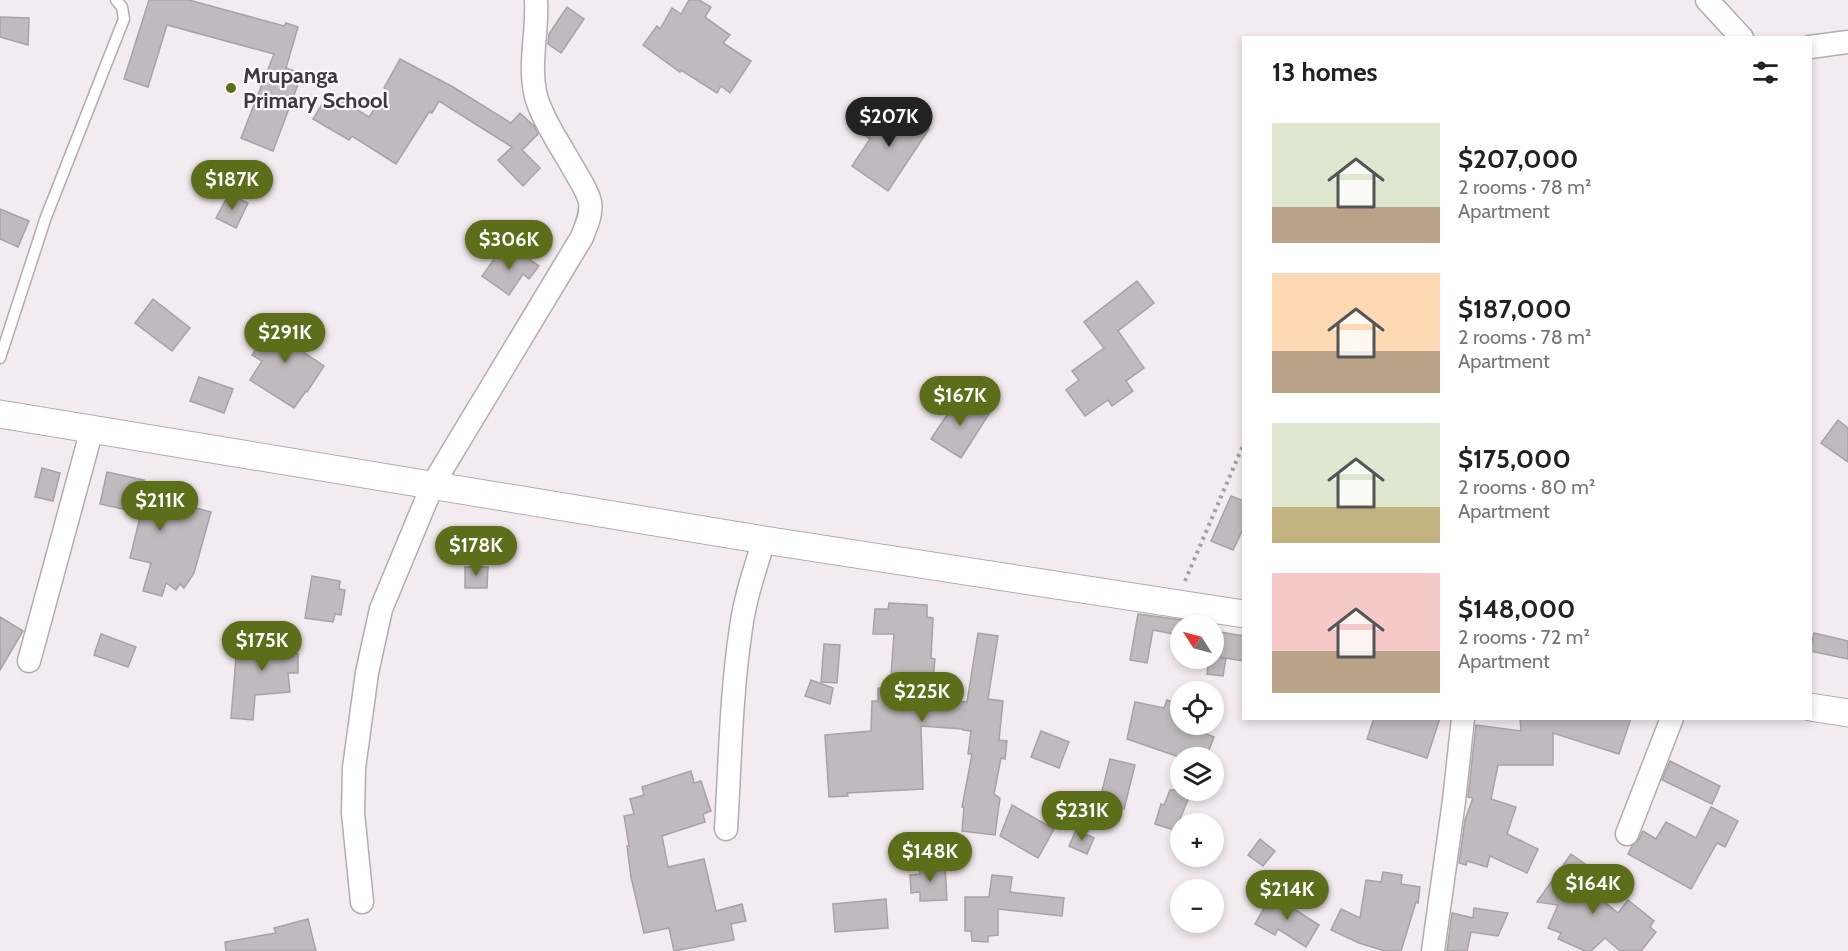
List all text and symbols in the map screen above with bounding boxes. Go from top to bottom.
text: 13 homes [1272,56,1378,88]
icon: filters [1749,56,1782,89]
place label: Mrupanga Primary School [243,62,389,114]
marker: Mrupanga Primary School [224,81,238,95]
pin: $207K [847,97,931,148]
text: $207K [859,104,919,128]
text: $207,000 [1458,143,1578,175]
icon: home [1320,147,1392,219]
pin: $187K [190,160,274,211]
text: $187K [205,167,259,191]
text: 2 rooms · 78 m² [1458,175,1591,199]
text: Apartment [1458,199,1550,223]
pin: $306K [467,220,551,271]
text: $306K [479,227,539,251]
text: $187,000 [1458,293,1572,325]
icon: home [1320,297,1392,369]
pin: $291K [243,313,327,364]
text: $291K [258,320,312,344]
text: 2 rooms · 78 m² [1458,325,1591,349]
text: Apartment [1458,349,1550,373]
pin: $167K [918,376,1002,427]
text: $167K [934,383,986,407]
text: $175,000 [1458,443,1571,475]
icon: home [1320,447,1392,519]
text: 2 rooms · 80 m² [1458,475,1595,499]
pin: $211K [118,481,202,532]
text: $211K [135,488,185,512]
text: Apartment [1458,499,1550,523]
pin: $178K [434,526,518,577]
text: $178K [449,533,503,557]
text: $148,000 [1458,593,1575,625]
icon: home [1320,597,1392,669]
north arrow [1170,615,1224,669]
map controls [1170,615,1224,933]
pin: $175K [220,621,304,672]
text: 2 rooms · 72 m² [1458,625,1590,649]
text: $175K [236,628,288,652]
text: Apartment [1458,649,1550,673]
pin: $225K [880,672,964,723]
text: $225K [894,679,950,703]
button: locate [1170,681,1224,735]
button: layers [1170,747,1224,801]
pin: $231K [1040,791,1124,842]
text: $231K [1056,798,1108,822]
button: + [1170,813,1224,867]
pin: $148K [888,832,972,883]
text: $148K [902,839,958,863]
pin: $164K [1551,864,1635,915]
pin: $214K [1245,870,1329,921]
text: $164K [1565,871,1621,895]
text: $214K [1260,877,1314,901]
button: − [1170,879,1224,933]

